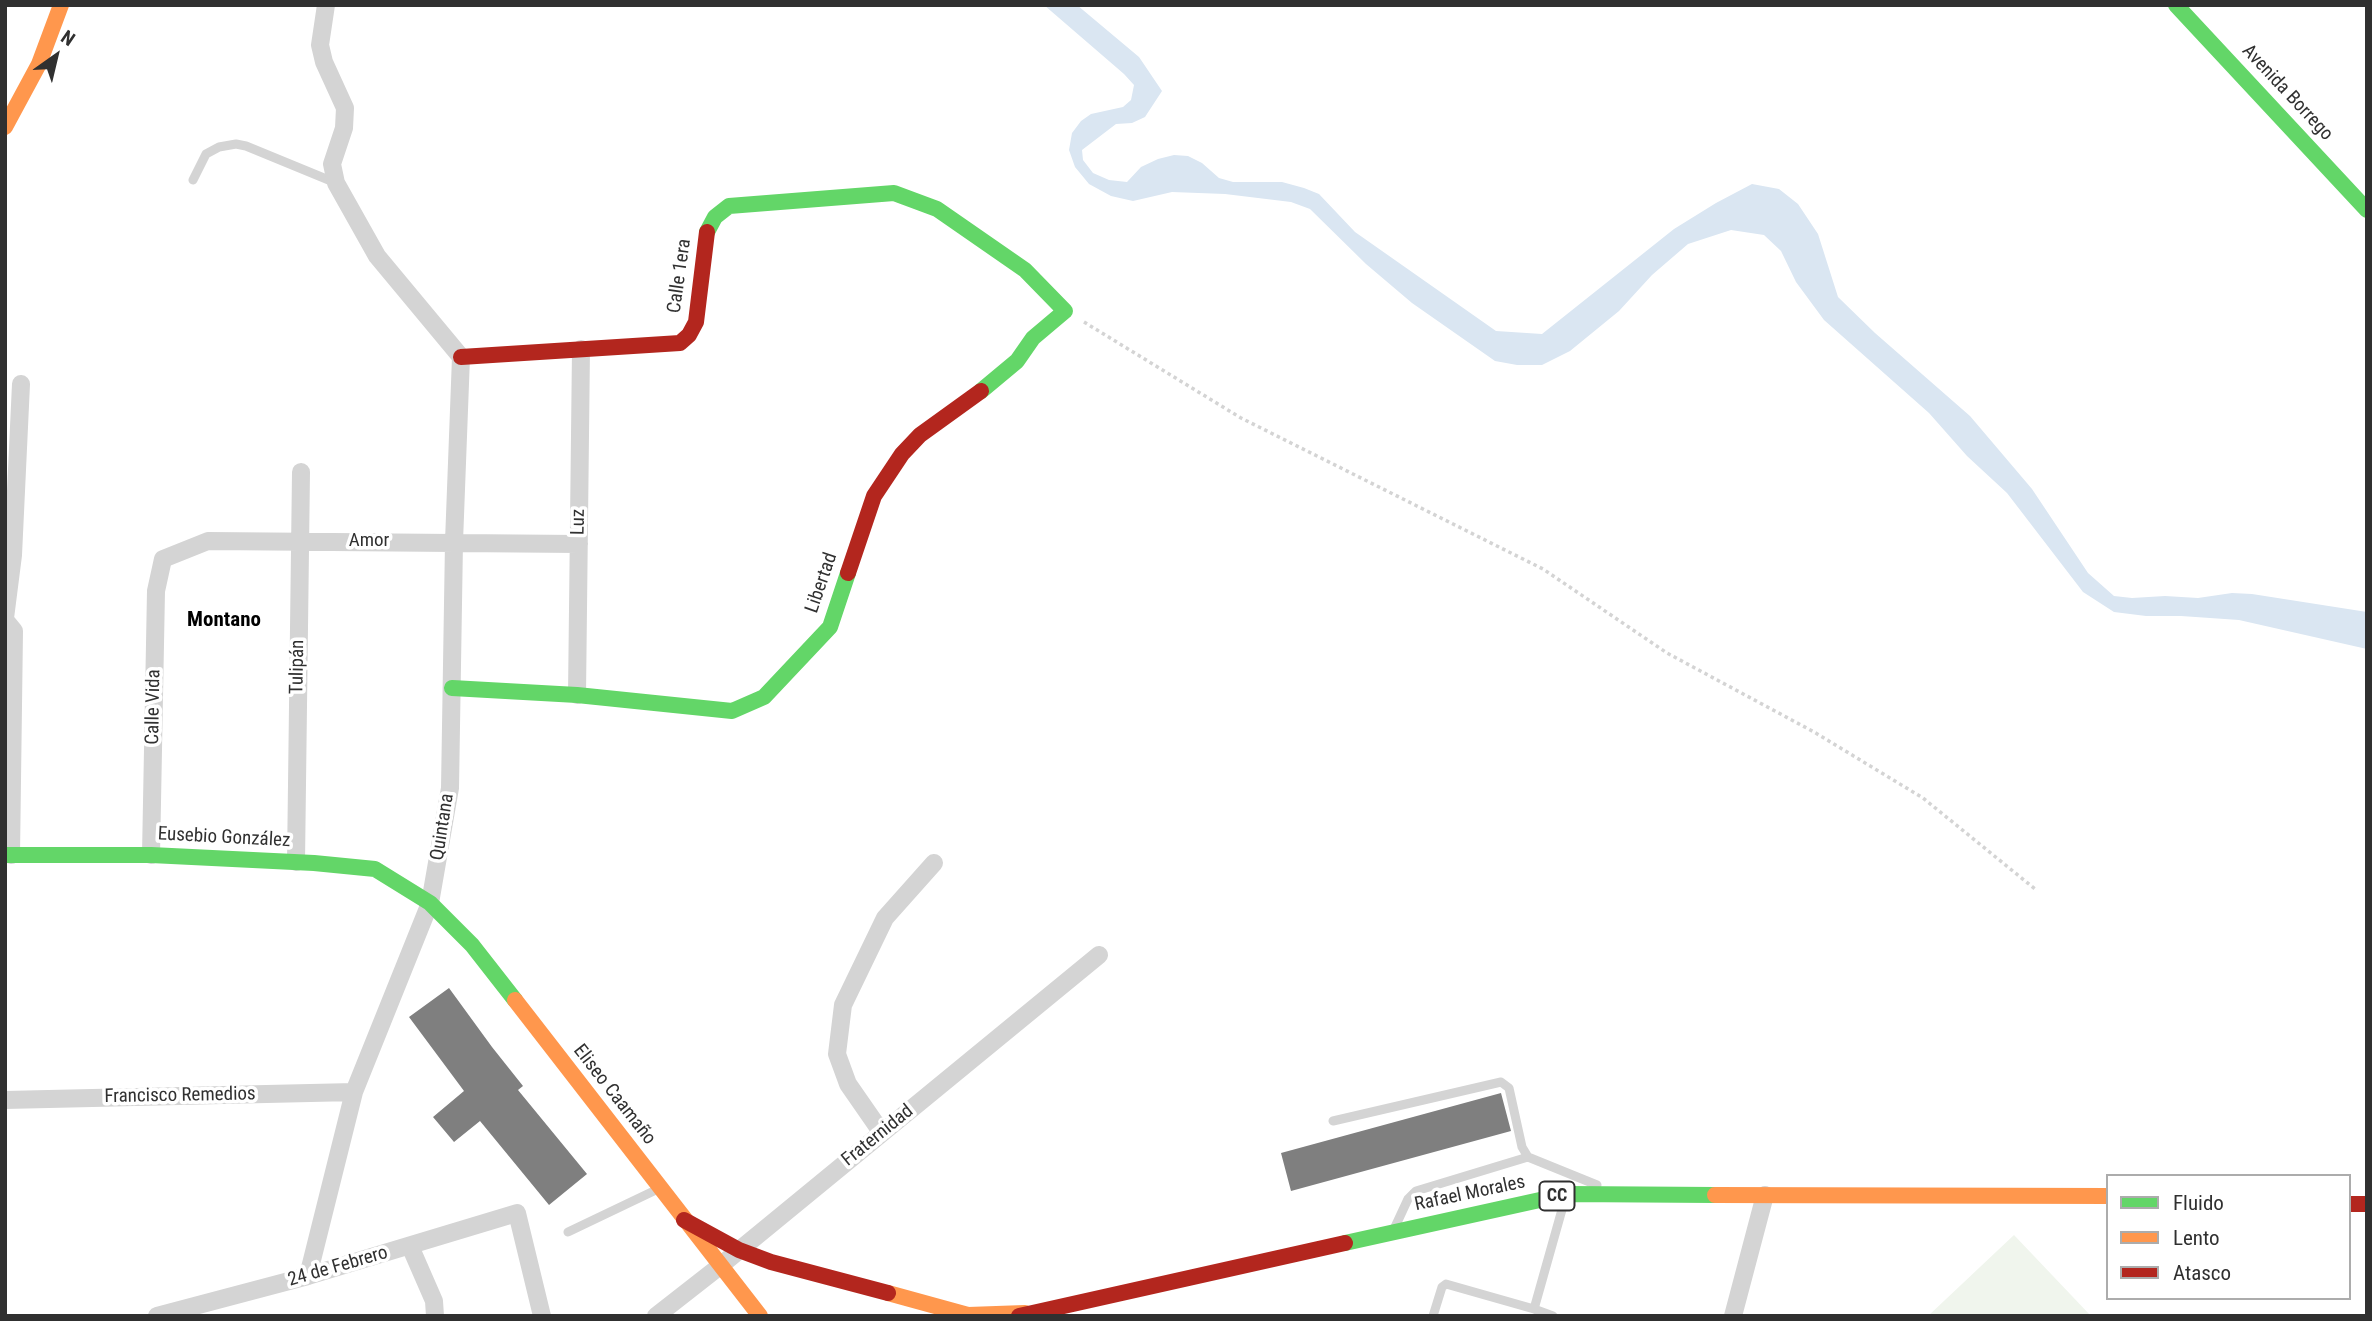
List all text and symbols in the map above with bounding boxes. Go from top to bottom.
north arrow [21,21,91,91]
text: N [57,25,79,51]
street label: Avenida Borrego [2237,40,2337,146]
street label: Calle 1era [664,237,696,315]
street label: Luz [567,509,591,535]
street label: Amor [349,530,389,552]
street label: Libertad [801,550,843,616]
district label: Montano [187,608,261,634]
street label: Tulipán [286,640,310,694]
street label: Calle Vida [142,669,166,745]
street label: Quintana [426,792,460,862]
street label: Eusebio González [157,823,291,853]
street label: Eliseo Caamaño [568,1040,660,1150]
street label: Francisco Remedios [104,1083,256,1109]
street label: Fraternidad [838,1100,918,1172]
street label: Rafael Morales [1413,1171,1527,1217]
legend [2106,1174,2351,1300]
road number: CC [1540,1182,1574,1210]
text: Fluido [2173,1191,2224,1215]
text: Lento [2173,1226,2220,1250]
street label: 24 de Febrero [286,1242,390,1292]
text: Atasco [2173,1261,2231,1285]

